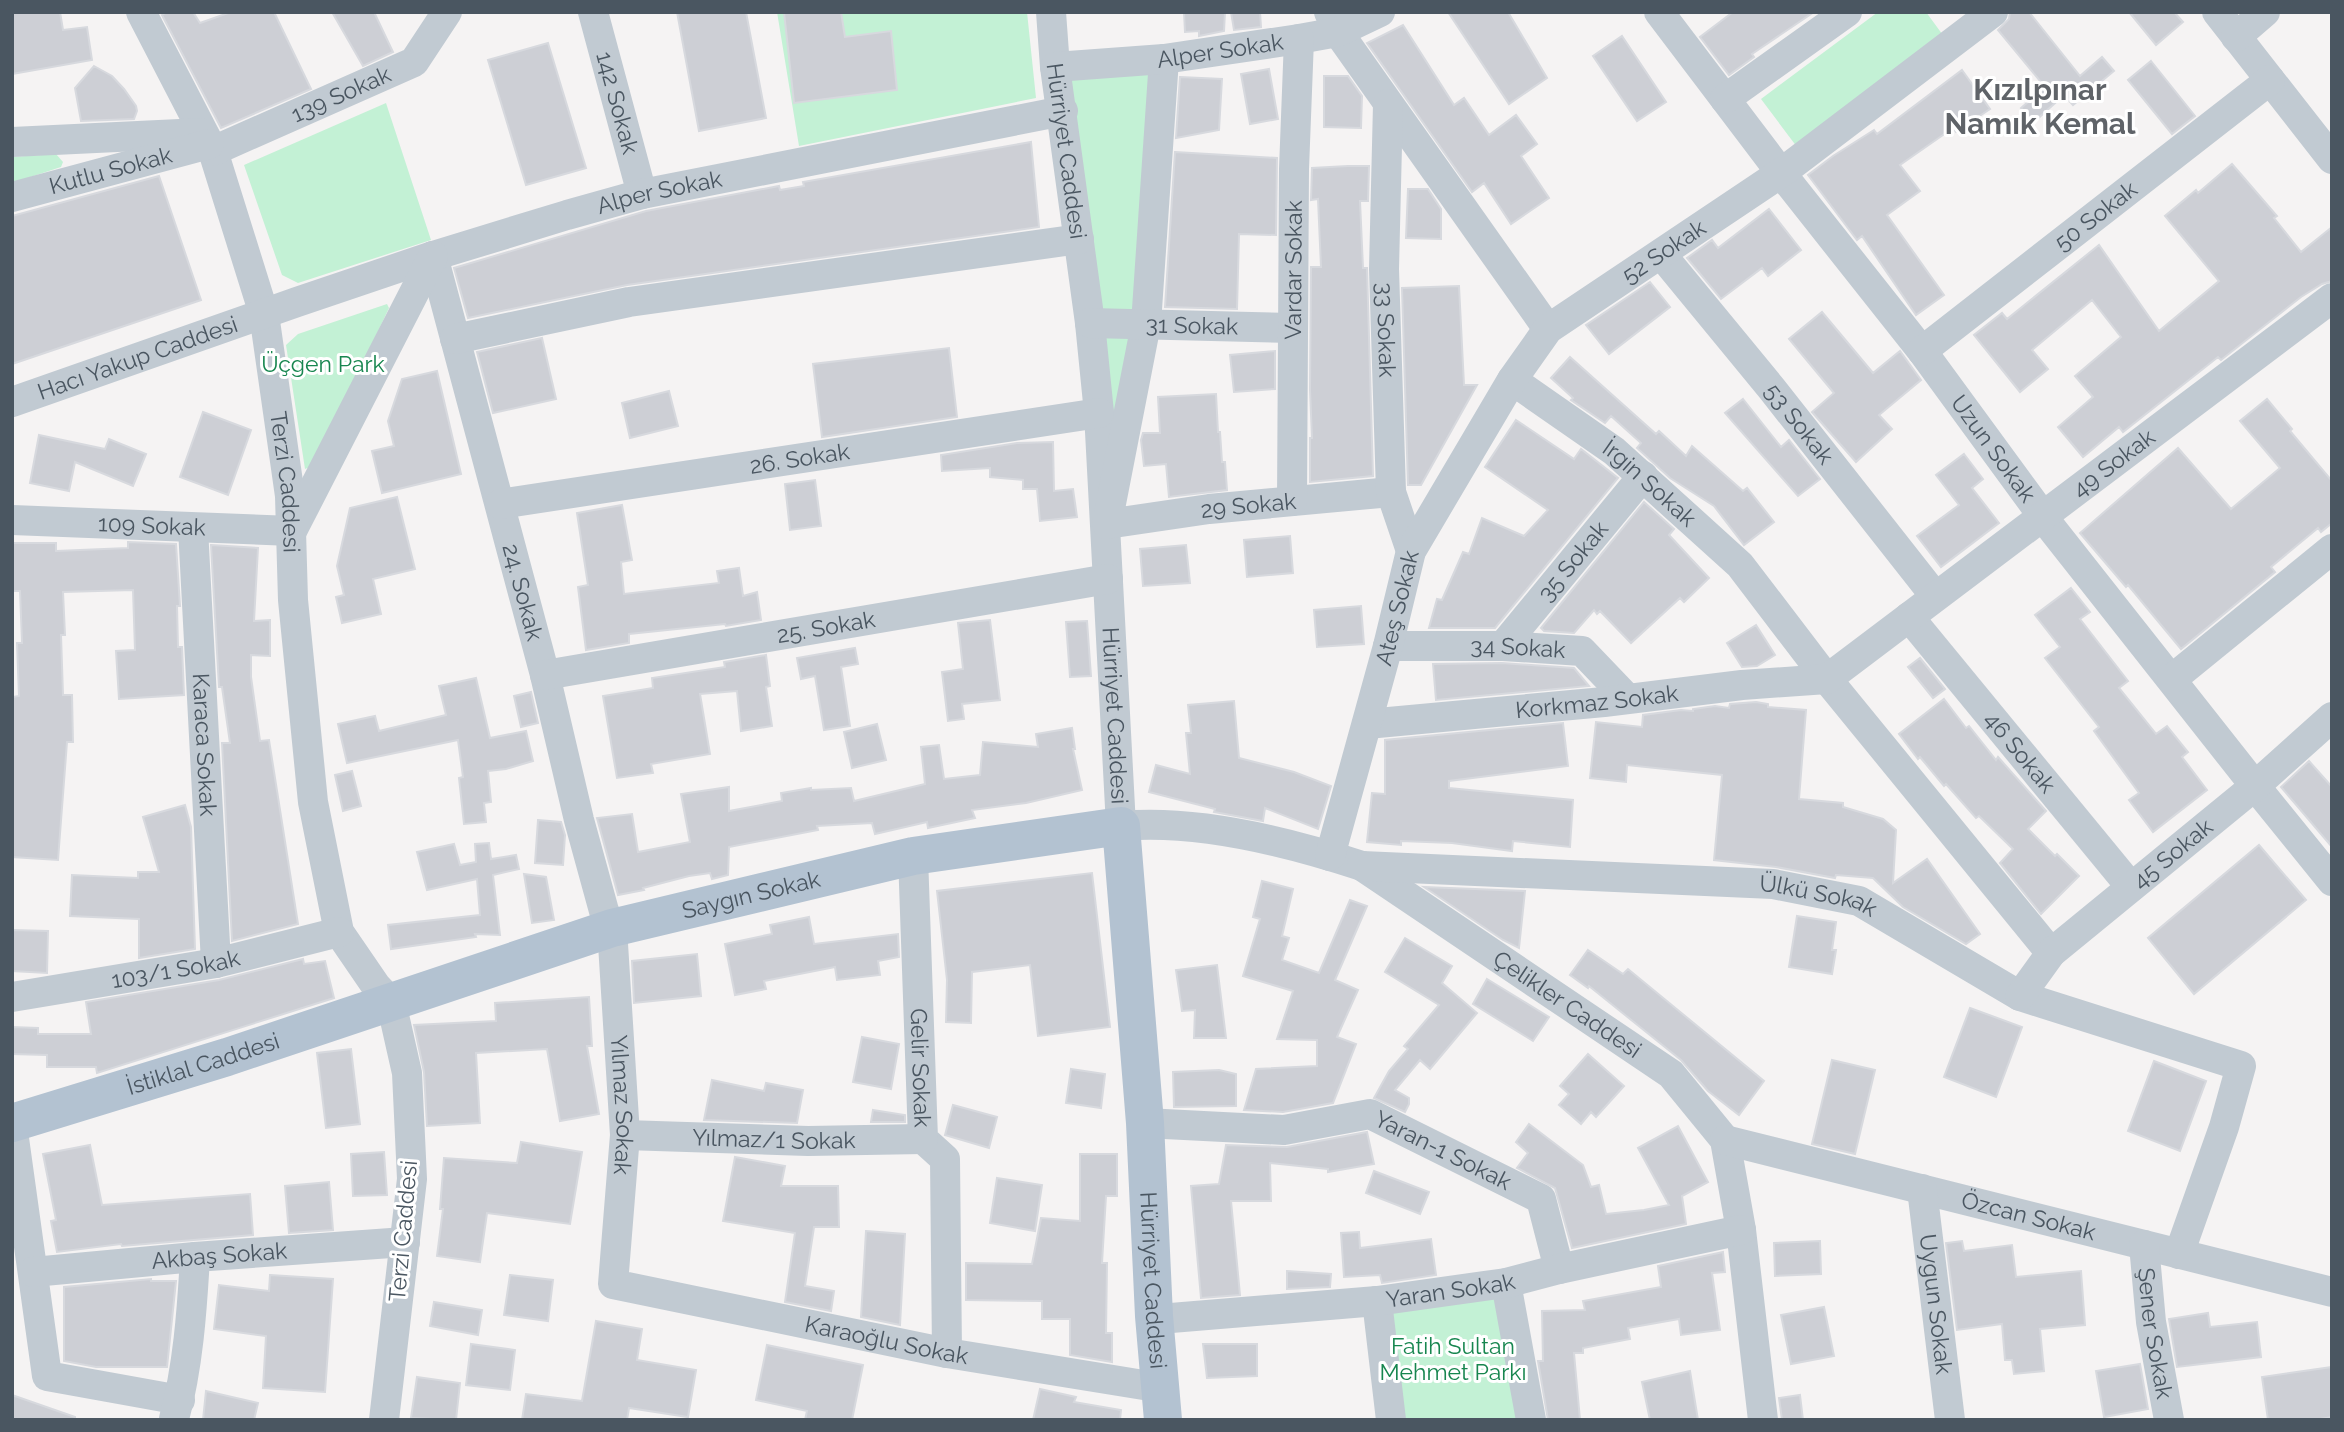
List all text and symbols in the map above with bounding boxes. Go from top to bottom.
street label: Alper Sokak [1155,27,1285,73]
street label: 142 Sokak [591,49,645,157]
street label: 139 Sokak [287,60,395,128]
street label: Hürriyet Caddesi [1042,61,1092,241]
district label: Kızılpınar Namık Kemal [1944,72,2136,141]
street label: Kutlu Sokak [46,141,175,199]
street label: Alper Sokak [594,165,724,219]
street label: 50 Sokak [2049,175,2142,256]
street label: Vardar Sokak [1279,200,1307,340]
street label: 52 Sokak [1617,213,1710,289]
street label: 33 Sokak [1371,282,1401,378]
street label: Hacı Yakup Caddesi [34,310,241,405]
street label: 31 Sokak [1145,310,1239,340]
park label: Üçgen Park [261,350,385,377]
street label: 53 Sokak [1760,378,1840,469]
street label: Uzun Sokak [1946,389,2042,507]
street label: Terzi Caddesi [265,410,306,553]
street label: 49 Sokak [2066,423,2160,502]
street label: İrgin Sokak [1598,433,1702,532]
street label: 26. Sokak [748,437,851,479]
street label: 29 Sokak [1199,487,1297,523]
street label: 109 Sokak [97,509,206,541]
street label: 35 Sokak [1532,515,1613,606]
street label: 24. Sokak [497,541,549,644]
street label: Ateş Sokak [1369,547,1424,668]
street label: 25. Sokak [775,605,877,648]
street label: Hürriyet Caddesi [1097,626,1134,805]
street label: 34 Sokak [1470,632,1566,663]
street label: Karaca Sokak [188,672,222,817]
street label: Korkmaz Sokak [1514,679,1680,723]
street label: 46 Sokak [1979,706,2062,798]
street label: 45 Sokak [2127,812,2218,894]
street label: Saygın Sokak [679,865,823,924]
street label: Ülkü Sokak [1759,869,1882,922]
street label: 103/1 Sokak [109,944,243,993]
street label: Çelikler Caddesi [1489,944,1647,1063]
street label: Gelir Sokak [905,1008,937,1128]
street label: İstiklal Caddesi [123,1026,283,1100]
street label: Yılmaz Sokak [606,1034,639,1176]
street label: Yaran-1 Sokak [1370,1104,1516,1195]
street label: Yılmaz/1 Sokak [692,1123,856,1154]
street label: Terzi Caddesi [383,1159,422,1303]
street label: Özcan Sokak [1959,1186,2099,1245]
street label: Hürriyet Caddesi [1135,1191,1173,1370]
street label: Uygun Sokak [1915,1232,1958,1376]
street label: Akbaş Sokak [150,1236,288,1274]
street label: Şener Sokak [2133,1266,2179,1401]
street label: Yaran Sokak [1384,1267,1518,1313]
street label: Karaoğlu Sokak [803,1310,970,1369]
park label: Fatih Sultan Mehmet Parkı [1380,1332,1526,1385]

